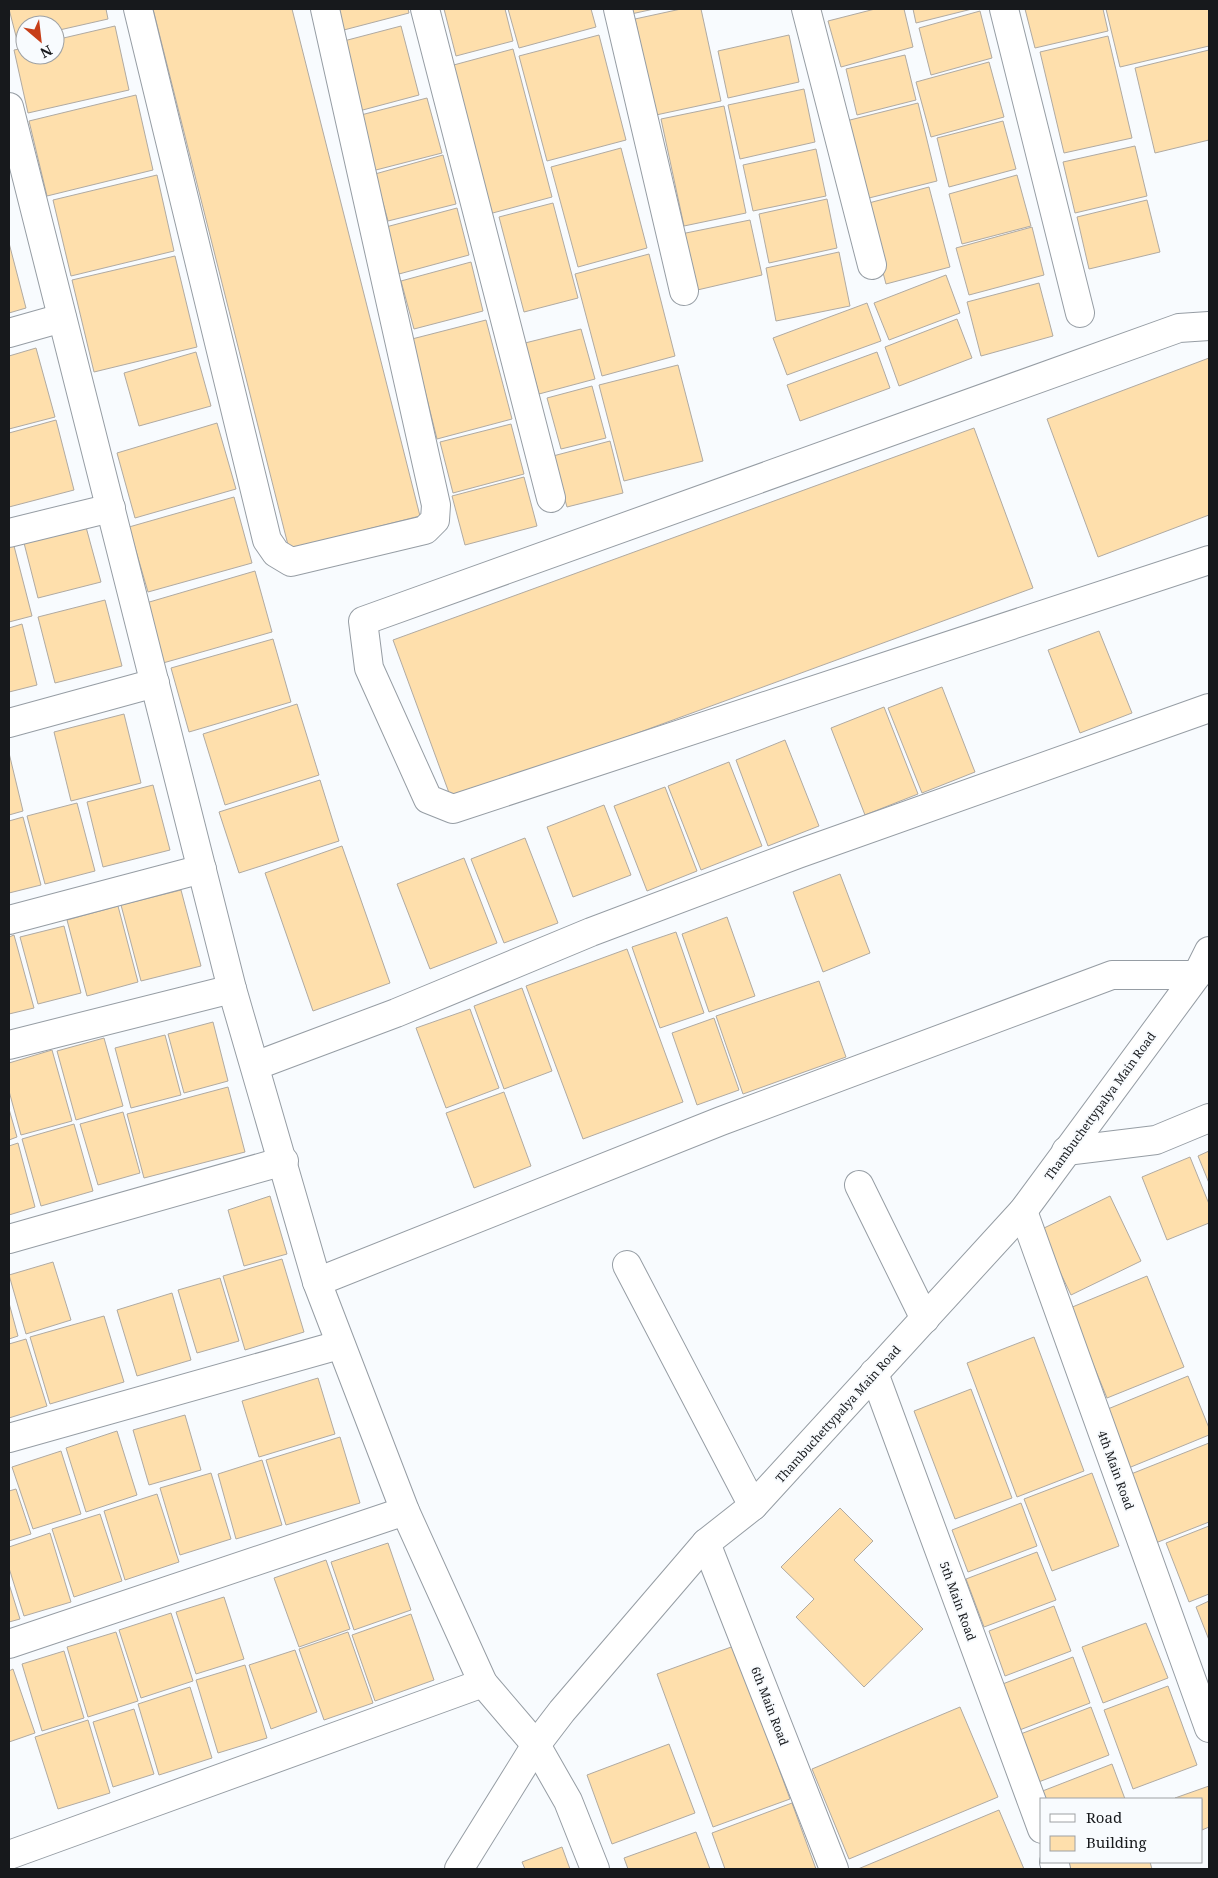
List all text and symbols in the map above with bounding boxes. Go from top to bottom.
north arrow [15,15,65,65]
text: N [37,41,56,63]
street label: Thambuchettypalya Main Road [1040,1028,1160,1184]
street label: Thambuchettypalya Main Road [772,1341,905,1486]
street label: 4th Main Road [1094,1428,1138,1513]
street label: 5th Main Road [936,1559,980,1644]
street label: 6th Main Road [747,1664,793,1749]
legend [1040,1798,1203,1863]
text: Road [1086,1807,1122,1827]
text: Building [1086,1832,1147,1852]

